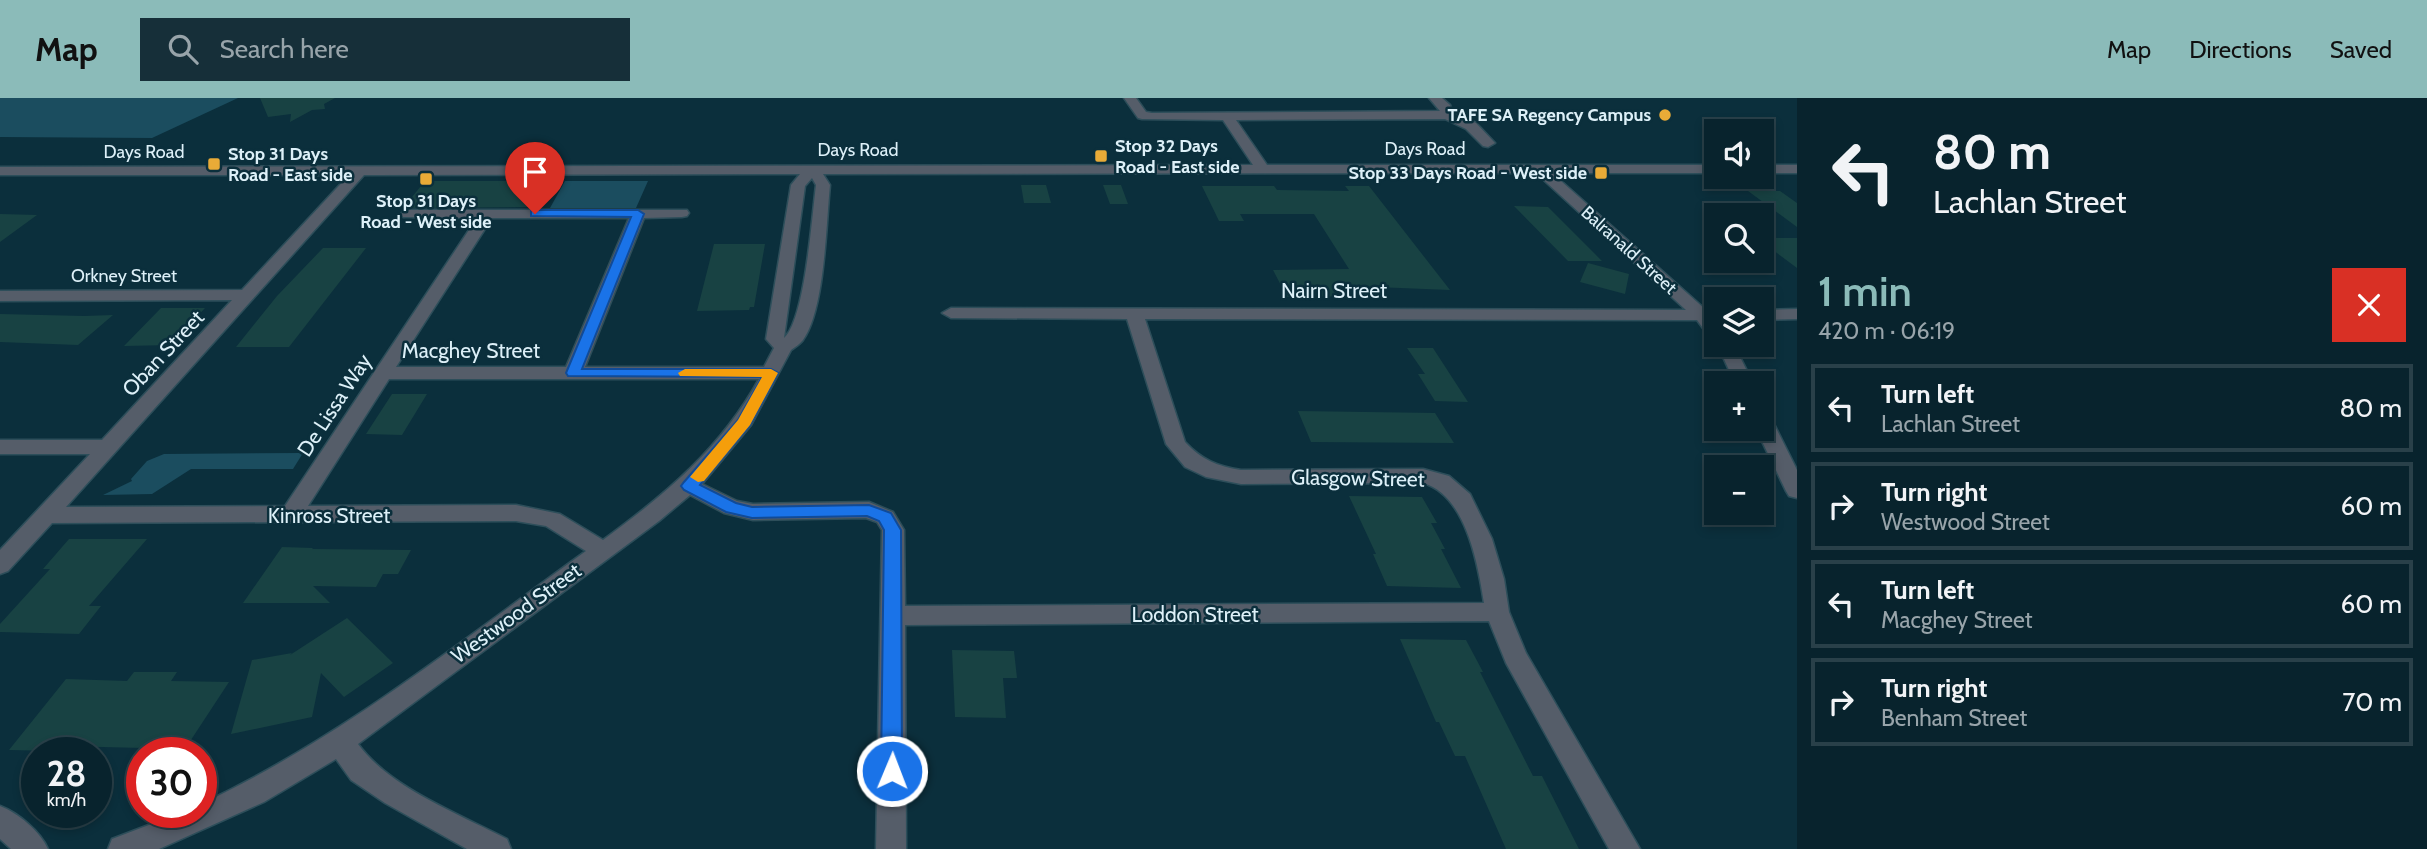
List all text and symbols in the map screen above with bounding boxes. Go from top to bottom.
search box [140,18,630,81]
text: Map [35,29,98,69]
icon: search [164,30,202,68]
text: Search here [220,33,349,65]
text: Map [2107,35,2151,64]
text: Directions [2189,35,2292,64]
text: Saved [2330,35,2392,64]
place label: TAFE SA Regency Campus [1448,104,1651,126]
marker: TAFE SA Regency Campus [1657,107,1673,123]
map controls [1704,119,1774,525]
button: sound [1704,119,1774,189]
text: 80 m [1933,122,2051,181]
icon: left [1818,126,1909,217]
place label: Stop 32 Days Road - East side [1115,135,1240,178]
street label: Days Road [1385,138,1465,160]
street label: Days Road [818,139,898,161]
street label: Days Road [104,141,184,163]
pin [505,142,565,214]
place label: Stop 31 Days Road - East side [228,143,353,186]
marker: Stop 32 Days Road - East side [1093,148,1109,164]
icon: arrive [516,153,554,191]
marker: Stop 31 Days Road - East side [206,156,222,172]
place label: Stop 33 Days Road - West side [1349,162,1587,184]
marker: Stop 33 Days Road - West side [1593,165,1609,181]
marker: Stop 31 Days Road - West side [418,171,434,187]
text: Lachlan Street [1933,182,2127,221]
place label: Stop 31 Days Road - West side [360,190,492,233]
street label: Balranald Street [1577,201,1681,299]
button: search [1704,203,1774,273]
street label: Orkney Street [71,265,177,287]
text: 1 min [1818,265,1912,317]
button: close [2332,268,2406,342]
street label: Nairn Street [1281,278,1387,303]
button: layers [1704,287,1774,357]
street label: Oban Street [117,305,209,401]
text: 420 m · 06:19 [1818,317,1955,345]
street label: Macghey Street [402,338,540,363]
street label: De Lissa Way [292,349,377,461]
button: + [1704,371,1774,441]
text: Turn left [1881,378,1974,410]
icon: left [1822,389,1860,427]
text: 80 m [2339,392,2402,424]
text: Lachlan Street [1881,410,2020,438]
button: − [1704,455,1774,525]
street label: Glasgow Street [1291,464,1425,492]
text: Turn right [1881,476,1987,508]
icon: right [1822,487,1860,525]
text: 60 m [2340,490,2402,522]
street label: Kinross Street [268,503,390,528]
text: Westwood Street [1881,508,2050,536]
street label: Westwood Street [446,558,586,668]
text: Turn left [1881,574,1974,606]
icon: left [1822,585,1860,623]
text: 60 m [2340,588,2402,620]
street label: Loddon Street [1131,602,1259,627]
text: Macghey Street [1881,606,2033,634]
text: Turn right [1881,672,1987,704]
icon: right [1822,683,1860,721]
text: 70 m [2342,686,2402,718]
text: Benham Street [1881,704,2027,732]
position arrow [855,734,929,808]
speed limit sign: 30 [126,737,217,828]
text: 28 [47,752,86,795]
text: km/h [47,789,86,811]

